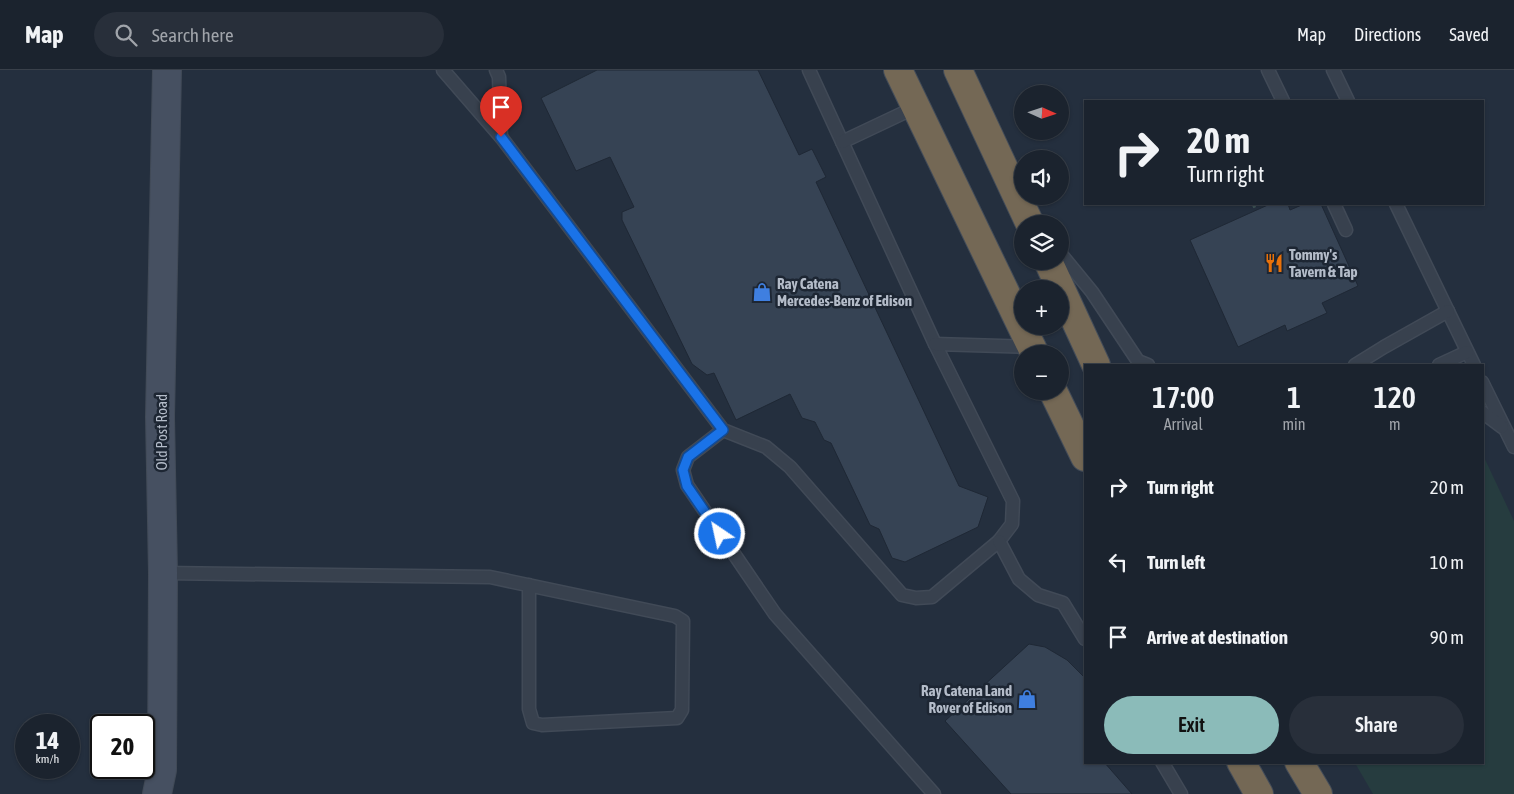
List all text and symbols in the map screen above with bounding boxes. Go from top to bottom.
search box [94,12,444,57]
text: Map [25,21,64,48]
icon: search [112,21,140,49]
text: Search here [152,24,234,46]
text: Map [1297,24,1326,45]
text: Directions [1354,24,1421,45]
text: Saved [1449,24,1489,45]
north arrow [1014,85,1069,140]
map controls [1014,85,1069,400]
pin [480,86,522,137]
icon: arrive [487,93,515,121]
icon: right [1104,120,1169,185]
text: 20 m [1187,120,1250,160]
button: sound [1014,150,1069,205]
text: Turn right [1187,161,1264,187]
button: layers [1014,215,1069,270]
place label: Tommy's Tavern & Tap [1289,246,1358,280]
restaurant icon: Tommy's Tavern & Tap [1263,252,1285,274]
place label: Ray Catena Mercedes-Benz of Edison [777,275,912,309]
button: + [1014,280,1069,335]
shop icon: Ray Catena Mercedes-Benz of Edison [751,281,773,303]
button: − [1014,345,1069,400]
text: 17:00 [1152,380,1214,414]
text: 1 [1287,380,1301,414]
text: 120 [1374,380,1416,414]
street label: Old Post Road [153,394,170,470]
text: Arrival [1164,415,1203,433]
text: min [1283,415,1306,433]
text: m [1389,415,1401,433]
icon: right [1104,473,1132,501]
text: Turn right [1147,476,1214,498]
text: 20 m [1430,476,1464,498]
position arrow [693,507,745,559]
icon: left [1104,548,1132,576]
text: Turn left [1147,551,1205,573]
text: 10 m [1430,551,1464,573]
icon: arrive [1104,623,1132,651]
text: Arrive at destination [1147,626,1288,648]
text: 90 m [1430,626,1464,648]
place label: Ray Catena Land Rover of Edison [921,682,1012,716]
shop icon: Ray Catena Land Rover of Edison [1016,688,1038,710]
button: Exit [1104,696,1279,754]
button: Share [1289,696,1464,754]
speed limit sign: 20 [90,714,155,779]
text: 14 [36,726,59,754]
text: km/h [36,752,59,766]

